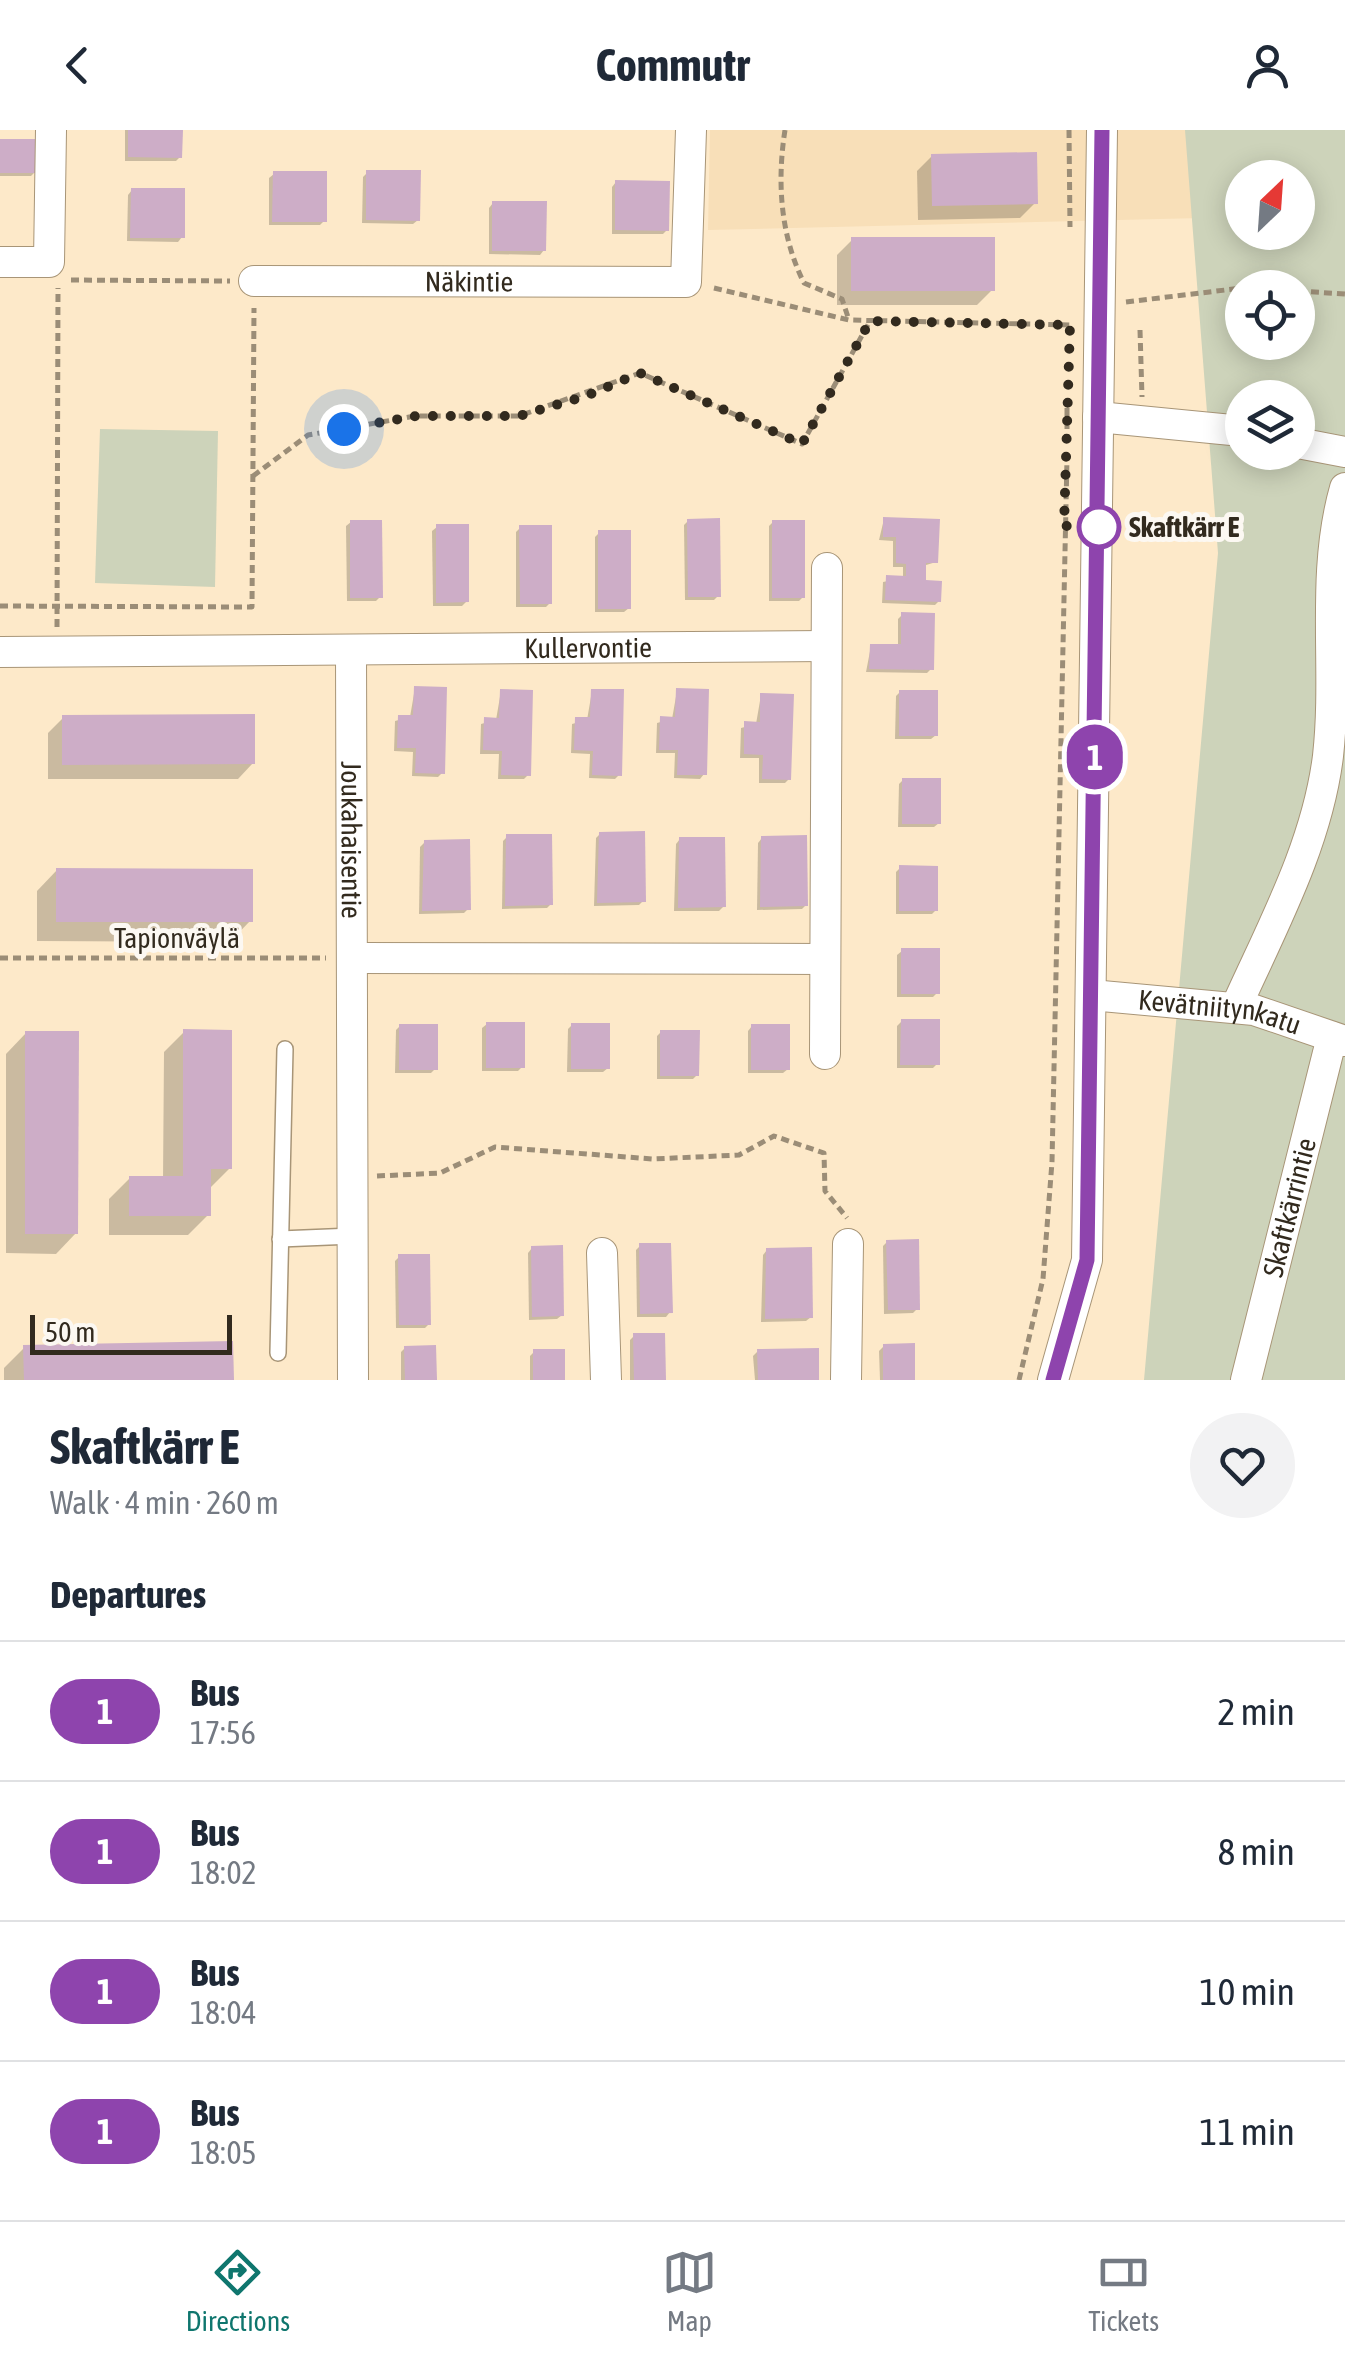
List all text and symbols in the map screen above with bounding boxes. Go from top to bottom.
icon: back [50,38,105,93]
icon: person [1240,38,1295,93]
text: Commutr [595,39,750,91]
north arrow [1225,160,1315,250]
map controls [1225,160,1315,470]
street label: Näkintie [425,265,513,298]
button: locate [1225,270,1315,360]
button: layers [1225,380,1315,470]
your location [319,404,369,454]
marker: Skaftkärr E [1078,506,1120,548]
place label: Skaftkärr E [1129,511,1240,543]
street label: Kullervontie [524,631,652,664]
line badge: 1 [1062,724,1128,790]
text: 1 [1087,737,1103,777]
street label: Joukahaisentie [335,761,368,919]
street label: Tapionväylä [114,922,240,954]
street label: Kevätniitynkatu [1137,983,1305,1041]
street label: Skaftkärrintie [1256,1135,1322,1280]
scale bar [30,1310,232,1354]
text: 50 m [45,1316,95,1348]
button: heart [1190,1413,1295,1518]
text: Skaftkärr E [50,1419,239,1474]
text: Walk · 4 min · 260 m [50,1484,279,1521]
text: Departures [50,1573,206,1616]
text: Bus [190,1671,240,1714]
text: 2 min [1217,1690,1295,1733]
text: 1 [97,1691,113,1731]
text: 17:56 [190,1714,256,1751]
text: Bus [190,1811,240,1854]
text: 8 min [1217,1830,1295,1873]
text: 1 [97,1831,113,1871]
text: 18:02 [190,1854,257,1891]
text: Bus [190,1951,240,1994]
text: 10 min [1200,1970,1295,2013]
text: 1 [97,1971,113,2011]
text: 18:04 [190,1994,257,2031]
text: Bus [190,2091,240,2134]
text: 11 min [1200,2110,1295,2153]
text: 1 [97,2111,113,2151]
text: 18:05 [190,2134,257,2171]
tab: Directions [186,2245,290,2337]
tab: Map [662,2245,717,2337]
tab: Tickets [1088,2245,1159,2337]

